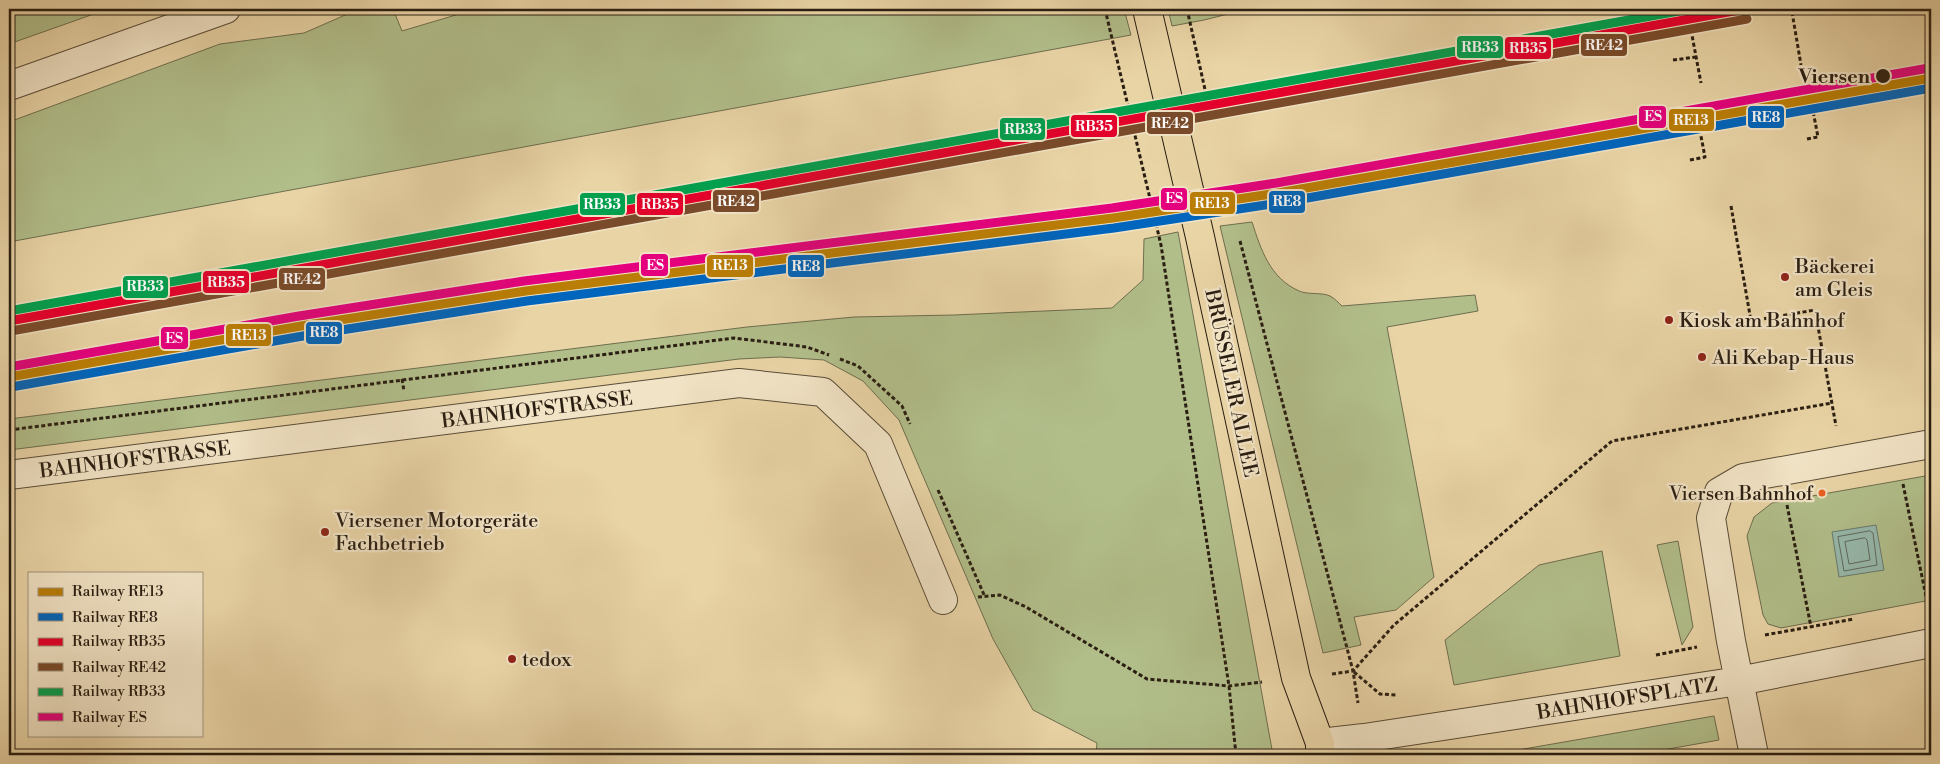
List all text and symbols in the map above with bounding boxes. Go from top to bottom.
line badge: RE42 [1580,33,1628,57]
line badge: RB33 [1456,35,1504,59]
line badge: RB35 [1504,36,1552,60]
text: RE42 [1585,37,1623,55]
text: RB33 [1461,39,1499,57]
text: RB35 [1509,40,1547,58]
place label: Viersen [1798,65,1871,90]
marker: Viersen [1874,67,1892,85]
line badge: ES [1638,105,1667,129]
line badge: RE8 [1747,105,1785,129]
text: ES [1644,108,1662,126]
line badge: RE13 [1668,108,1715,132]
text: RE8 [1751,109,1781,127]
line badge: RE42 [1146,111,1194,135]
text: RE13 [1673,112,1709,130]
line badge: RB35 [1070,114,1118,138]
text: RE42 [1151,115,1189,133]
line badge: RB33 [999,117,1046,141]
text: RB35 [1075,118,1113,136]
text: RB33 [1004,121,1042,139]
line badge: ES [1160,187,1188,211]
line badge: RE42 [712,189,760,213]
text: ES [1165,190,1183,208]
line badge: RE8 [1268,190,1306,214]
line badge: RE13 [1189,191,1236,215]
line badge: RB33 [579,192,626,216]
line badge: RB35 [636,192,684,216]
text: RE42 [717,193,755,211]
text: RE8 [1272,193,1302,211]
text: RE13 [1194,195,1230,213]
text: RB33 [583,196,621,214]
text: RB35 [641,196,679,214]
line badge: ES [640,253,669,277]
line badge: RE13 [706,254,754,278]
line badge: RE8 [787,254,825,278]
place label: Bäckerei am Gleis [1794,255,1875,303]
text: ES [646,257,664,275]
text: RE13 [712,257,748,275]
text: RE8 [791,258,821,276]
line badge: RE42 [278,267,326,291]
line badge: RB35 [202,270,250,294]
text: RE42 [283,271,321,289]
marker: Bäckerei am Gleis [1779,271,1791,283]
text: RB35 [207,274,245,292]
line badge: RB33 [122,275,169,299]
text: RB33 [126,278,164,296]
street label: BRÜSSELER ALLEE [1198,286,1264,480]
place label: Kiosk am Bahnhof [1679,309,1845,334]
marker: Kiosk am Bahnhof [1663,314,1675,326]
line badge: RE8 [305,321,343,345]
line badge: RE13 [225,323,272,347]
text: RE8 [309,324,339,342]
line badge: ES [160,326,189,350]
text: RE13 [231,327,267,345]
text: ES [165,330,183,348]
place label: Ali Kebap-Haus [1711,346,1854,371]
marker: Ali Kebap-Haus [1696,351,1708,363]
street label: BAHNHOFSTRASSE [439,386,634,435]
street label: BAHNHOFSTRASSE [37,436,232,485]
place label: Viersen Bahnhof [1668,482,1814,506]
marker: Viersen Bahnhof [1817,488,1827,498]
place label: Viersener Motorgeräte Fachbetrieb [334,509,538,557]
marker: Viersener Motorgeräte Fachbetrieb [319,526,331,538]
legend [28,572,202,736]
text: Railway RE13 [72,582,163,601]
text: Railway RE8 [72,608,158,627]
text: Railway RB35 [72,632,165,651]
place label: tedox [522,648,572,673]
marker: tedox [506,653,518,665]
text: Railway RE42 [72,658,166,677]
street label: BAHNHOFSPLATZ [1534,673,1719,726]
text: Railway RB33 [72,682,165,701]
text: Railway ES [72,708,147,727]

